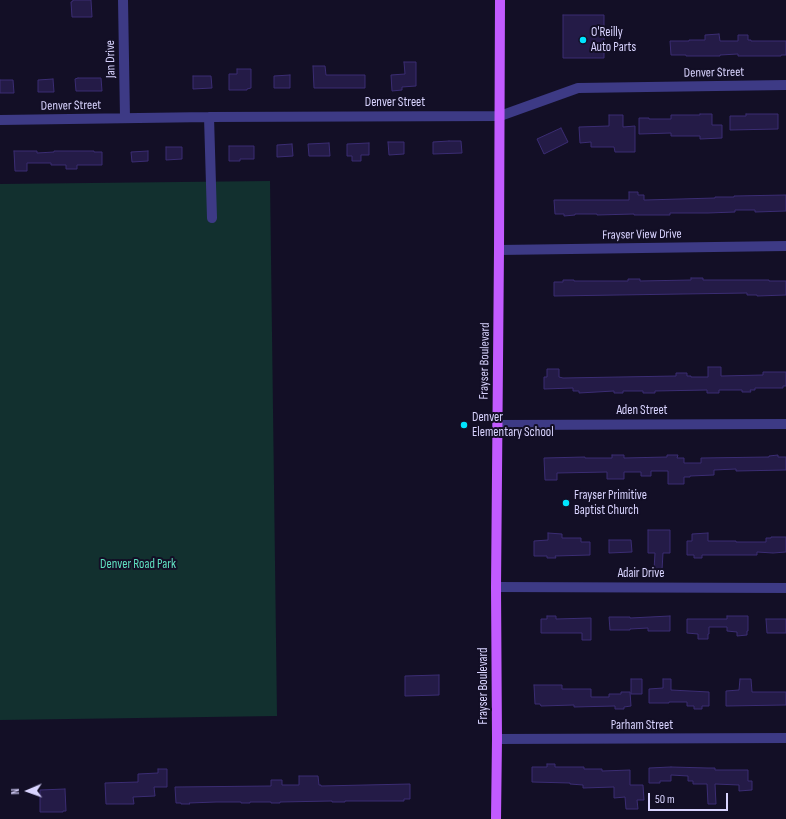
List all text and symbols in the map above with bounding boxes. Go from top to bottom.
place label: O'Reilly Auto Parts [591,25,636,56]
marker: O'Reilly Auto Parts [578,35,588,45]
street label: Jan Drive [103,40,119,78]
street label: Denver Street [684,65,744,81]
street label: Denver Street [365,95,425,111]
street label: Denver Street [41,98,101,114]
street label: Frayser View Drive [602,227,682,243]
street label: Frayser Boulevard [477,322,493,400]
street label: Aden Street [616,403,668,419]
place label: Denver Elementary School [472,410,554,441]
marker: Denver Elementary School [459,420,469,430]
place label: Frayser Primitive Baptist Church [574,488,647,519]
marker: Frayser Primitive Baptist Church [561,498,571,508]
park label: Denver Road Park [100,557,176,573]
street label: Adair Drive [618,566,664,582]
street label: Frayser Boulevard [476,647,492,725]
street label: Parham Street [611,718,673,734]
north arrow [8,771,48,811]
scale bar [650,785,730,811]
text: N [9,788,22,795]
text: 50 m [655,792,675,807]

